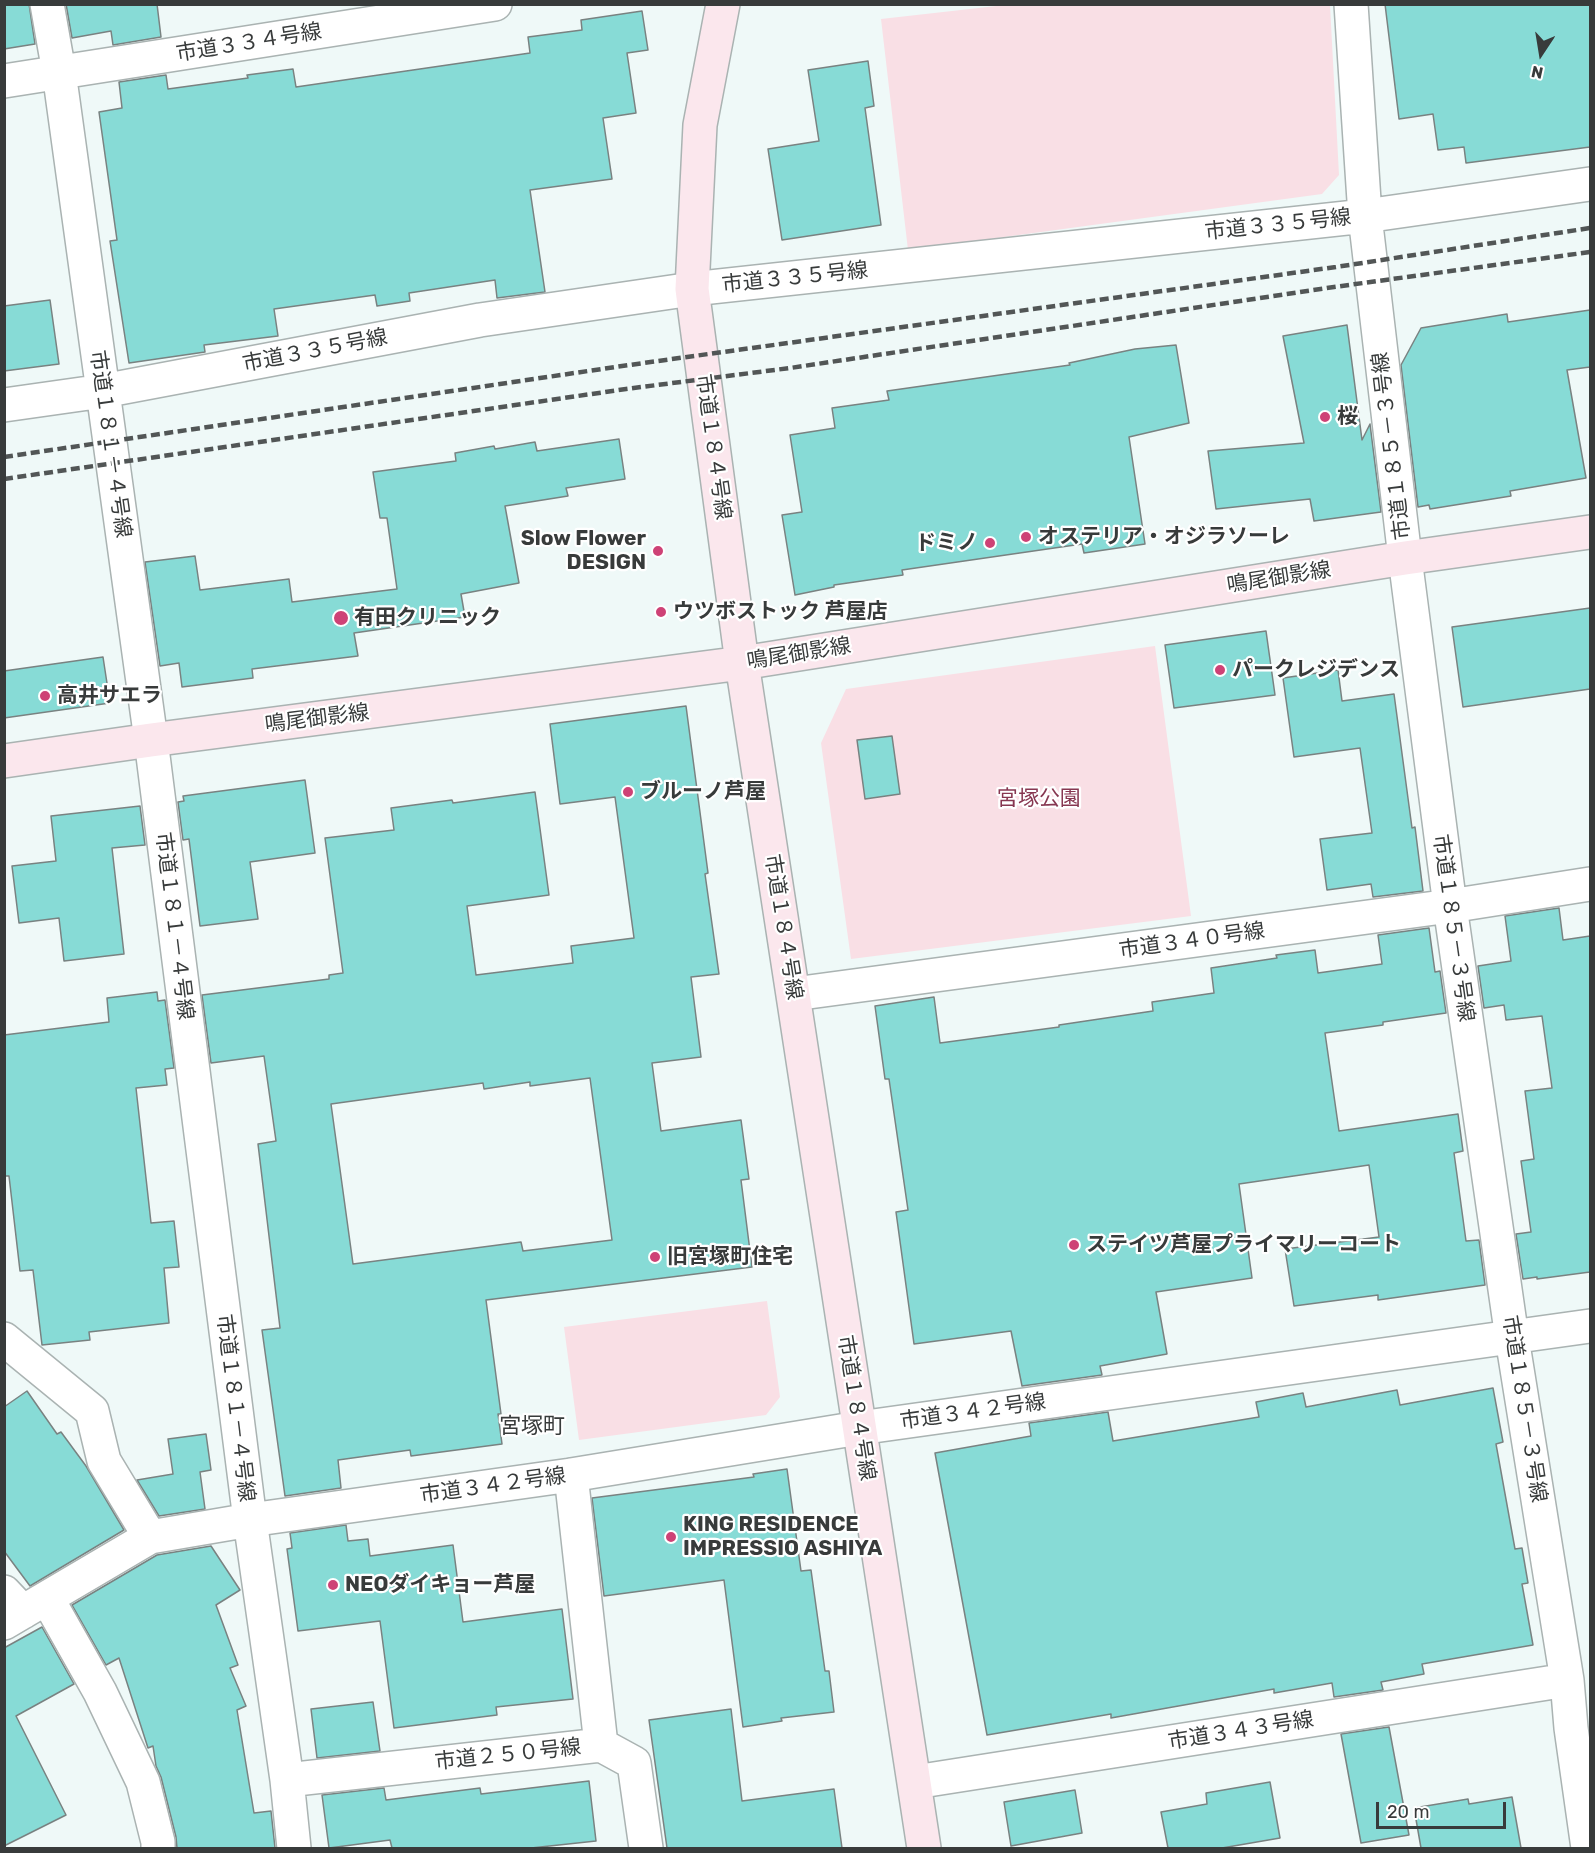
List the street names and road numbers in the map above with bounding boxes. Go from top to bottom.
street label: 市道３３４号線 [174,19,324,67]
street label: 市道３３５号線 [1204,205,1352,245]
street label: 市道３３５号線 [721,258,869,298]
street label: 市道３３５号線 [240,325,390,377]
street label: 市道１８１－４号線 [84,349,136,539]
street label: 市道１８５－３号線 [1368,351,1416,541]
street label: 市道１８４号線 [690,372,736,522]
street label: 鳴尾御影線 [1225,557,1333,599]
street label: 鳴尾御影線 [745,633,853,675]
street label: 鳴尾御影線 [263,700,371,738]
street label: 市道１８１－４号線 [150,831,198,1021]
street label: 市道１８５－３号線 [1427,833,1479,1023]
street label: 市道１８４号線 [759,852,807,1002]
street label: 市道３４０号線 [1117,918,1267,964]
street label: 市道１８１－４号線 [211,1313,259,1503]
street label: 市道１８５－３号線 [1497,1314,1551,1504]
street label: 市道１８４号線 [832,1333,880,1483]
street label: 市道３４２号線 [898,1389,1048,1435]
street label: 市道３４２号線 [418,1463,568,1509]
street label: 市道３４３号線 [1166,1707,1316,1755]
street label: 市道２５０号線 [434,1735,582,1775]

